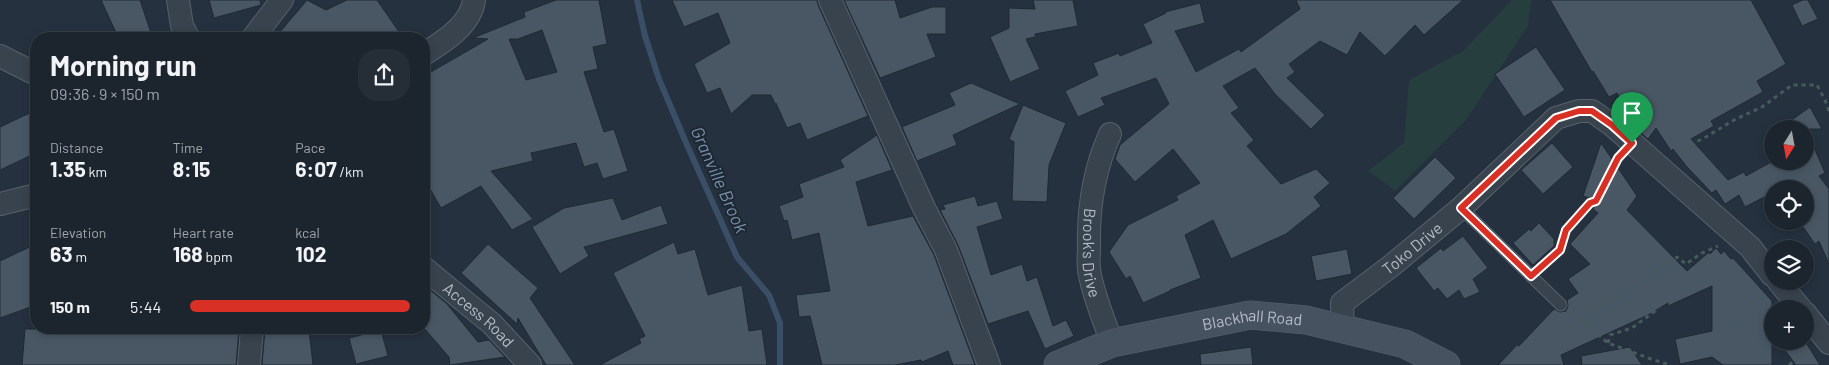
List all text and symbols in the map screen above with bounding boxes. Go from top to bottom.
text: Morning run [50,48,197,82]
button: share [358,49,410,101]
text: 09:36 · 9 × 150 m [50,84,160,103]
pin [1611,92,1653,143]
icon: arrive [1618,99,1646,127]
north arrow [1764,120,1814,170]
map controls [1764,120,1814,350]
water label: Granville Brook [687,123,753,236]
text: Distance [50,139,103,156]
text: Time [173,139,203,156]
text: Pace [295,139,325,156]
text: 1.35 [50,156,86,181]
text: 8:15 [173,156,210,181]
text: 6:07 [295,156,337,181]
text: km [86,163,107,180]
text: /km [337,163,364,180]
button: locate [1764,180,1814,230]
street label: Brook's Drive [1079,208,1105,300]
street label: Toko Drive [1378,218,1446,278]
text: Elevation [50,224,106,241]
text: Heart rate [173,224,234,241]
text: kcal [295,224,320,241]
button: layers [1764,240,1814,290]
text: 63 [50,241,73,266]
text: 168 [173,241,203,266]
text: 102 [295,241,327,266]
text: m [73,248,87,265]
text: bpm [203,248,232,265]
street label: Access Road [440,278,518,351]
text: 150 m [50,297,90,316]
text: 5:44 [130,297,161,316]
button: + [1764,300,1814,350]
street label: Blackhall Road [1200,305,1303,333]

